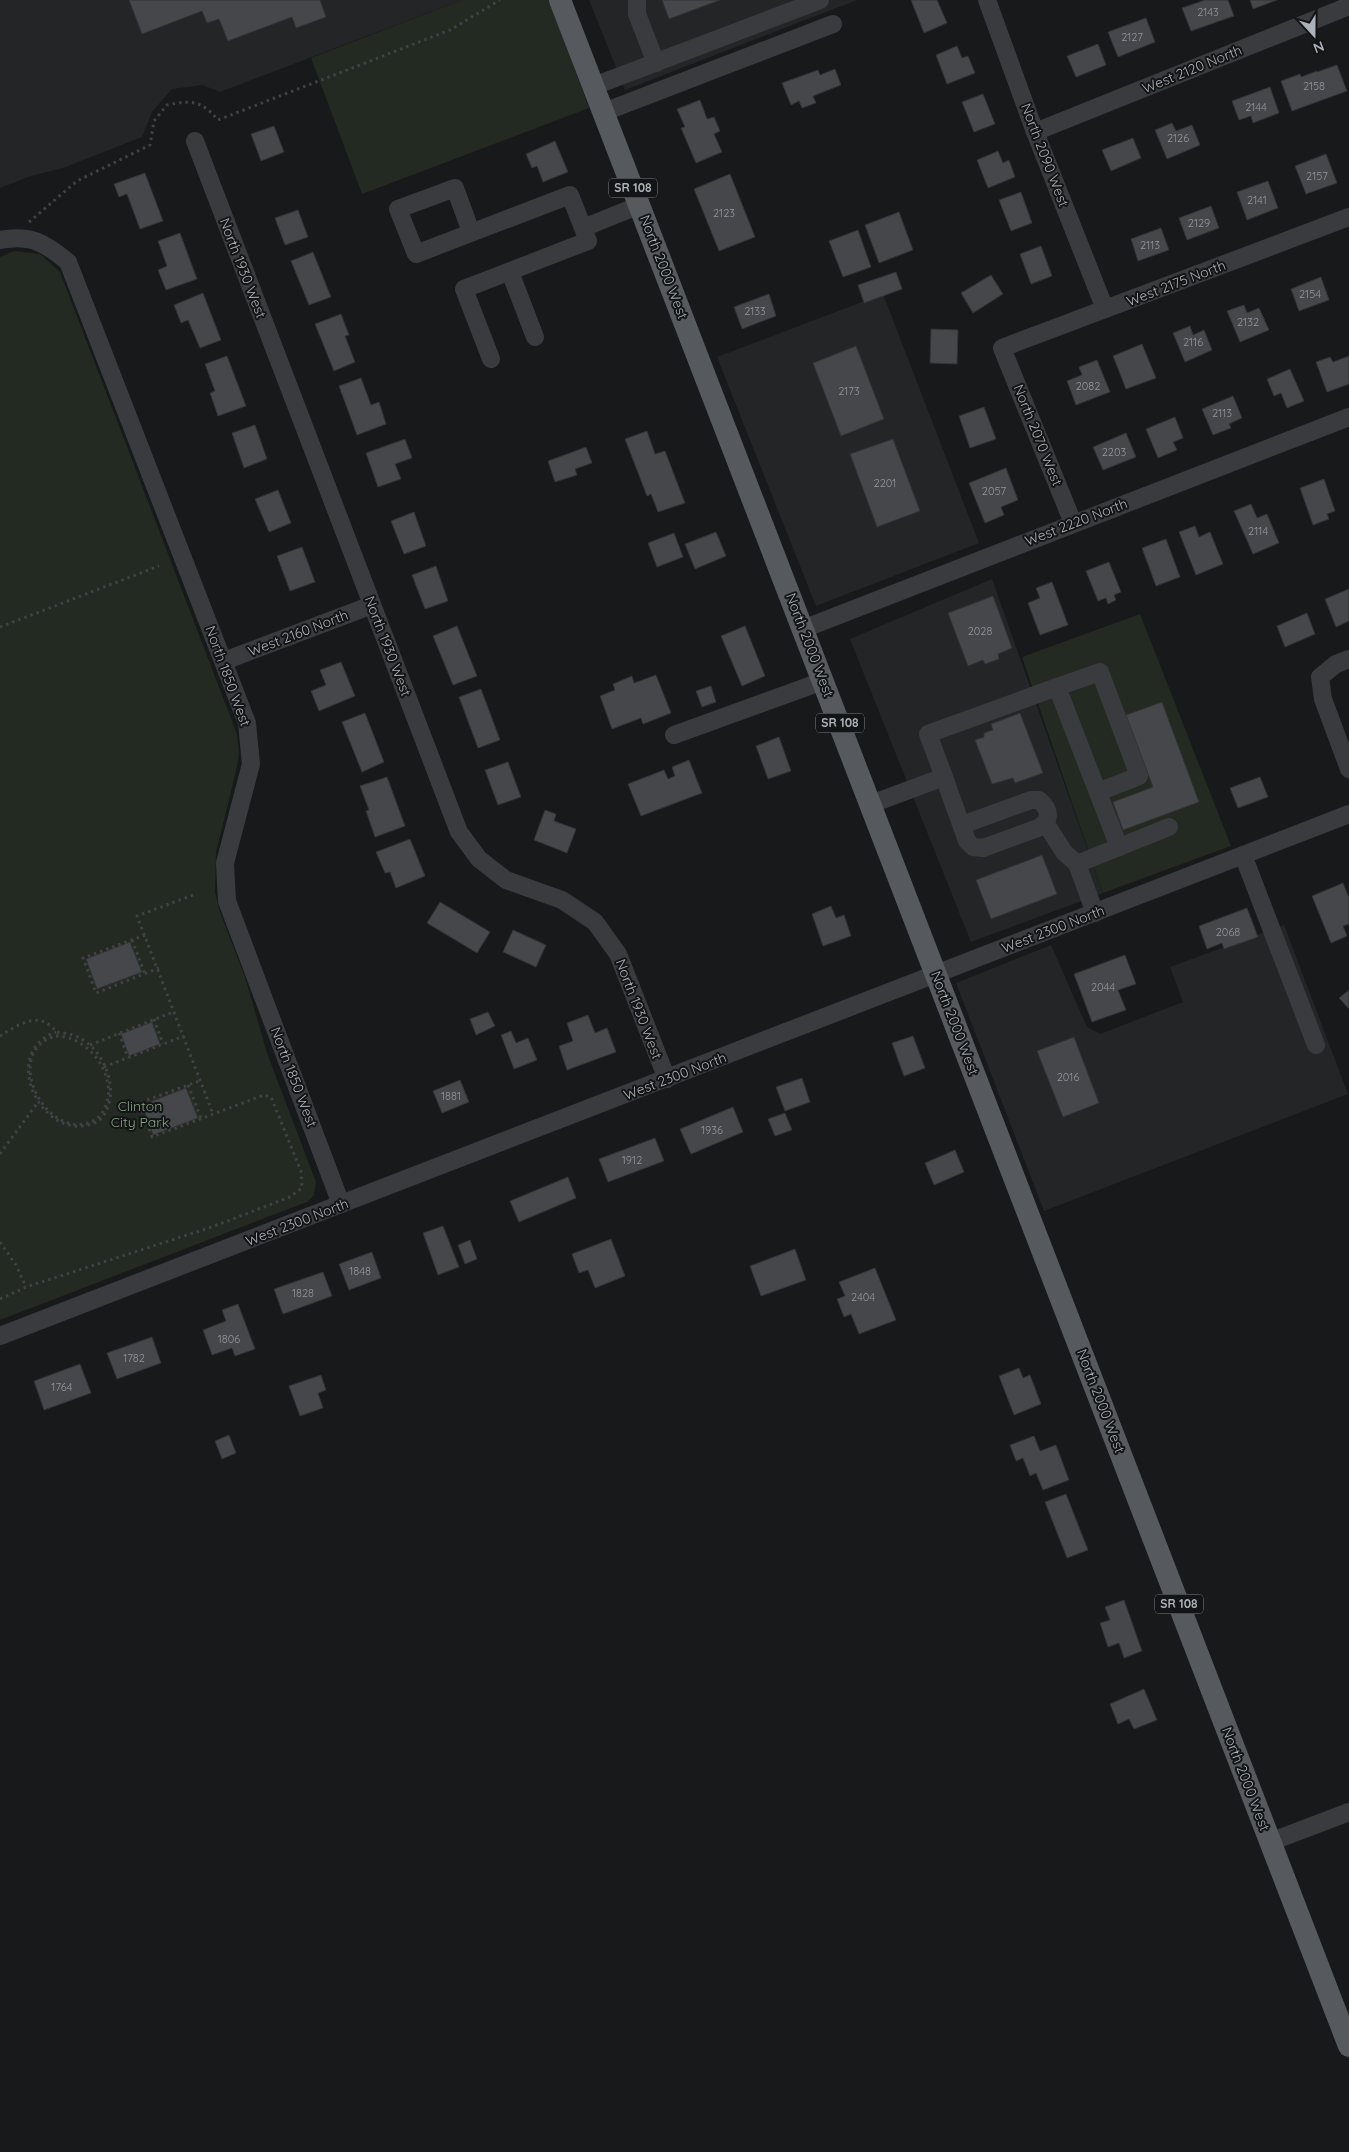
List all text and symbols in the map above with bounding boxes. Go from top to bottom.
house number: 2143 [1197,5,1219,19]
north arrow [1289,10,1339,60]
house number: 2127 [1121,30,1143,44]
text: N [1311,37,1327,57]
street label: West 2120 North [1140,41,1244,97]
house number: 2158 [1303,79,1325,93]
house number: 2144 [1245,100,1267,114]
street label: North 2090 West [1017,101,1073,209]
house number: 2126 [1167,131,1189,145]
house number: 2157 [1306,169,1328,183]
road number: SR 108 [609,178,657,198]
house number: 2141 [1247,193,1267,207]
house number: 2123 [713,206,735,220]
street label: North 2000 West [636,213,692,322]
street label: North 1930 West [216,215,270,321]
house number: 2129 [1188,216,1210,230]
house number: 2113 [1140,238,1160,252]
street label: West 2175 North [1124,256,1228,310]
house number: 2154 [1299,287,1321,301]
house number: 2133 [744,304,766,318]
house number: 2132 [1237,315,1259,329]
house number: 2116 [1183,335,1203,349]
house number: 2082 [1076,379,1100,393]
street label: North 2070 West [1009,382,1067,489]
house number: 2173 [838,384,860,398]
house number: 2113 [1212,406,1232,420]
house number: 2203 [1102,445,1126,459]
house number: 2201 [874,476,896,490]
house number: 2057 [982,484,1006,498]
street label: West 2220 North [1022,494,1130,550]
house number: 2114 [1248,524,1268,538]
street label: North 2000 West [782,591,838,700]
street label: North 1930 West [361,593,415,699]
street label: West 2160 North [245,606,351,660]
street label: North 1850 West [201,623,255,729]
house number: 2028 [968,624,992,638]
road number: SR 108 [816,714,864,732]
street label: West 2300 North [999,901,1107,957]
house number: 2068 [1216,925,1240,939]
street label: North 1930 West [612,956,666,1062]
street label: North 2000 West [927,969,983,1078]
house number: 2044 [1091,980,1115,994]
street label: North 1850 West [267,1024,321,1130]
street label: West 2300 North [621,1048,729,1104]
house number: 2016 [1057,1070,1079,1084]
house number: 1881 [441,1089,461,1103]
park label: Clinton City Park [111,1097,169,1131]
house number: 1936 [701,1123,723,1137]
house number: 1912 [622,1153,642,1167]
street label: West 2300 North [243,1194,351,1250]
house number: 1848 [349,1264,371,1278]
house number: 1828 [292,1286,314,1300]
house number: 2404 [851,1290,875,1304]
house number: 1806 [218,1332,240,1346]
street label: North 2000 West [1073,1347,1129,1456]
house number: 1782 [123,1351,145,1365]
house number: 1764 [51,1380,73,1394]
road number: SR 108 [1155,1595,1203,1614]
street label: North 2000 West [1218,1725,1274,1834]

